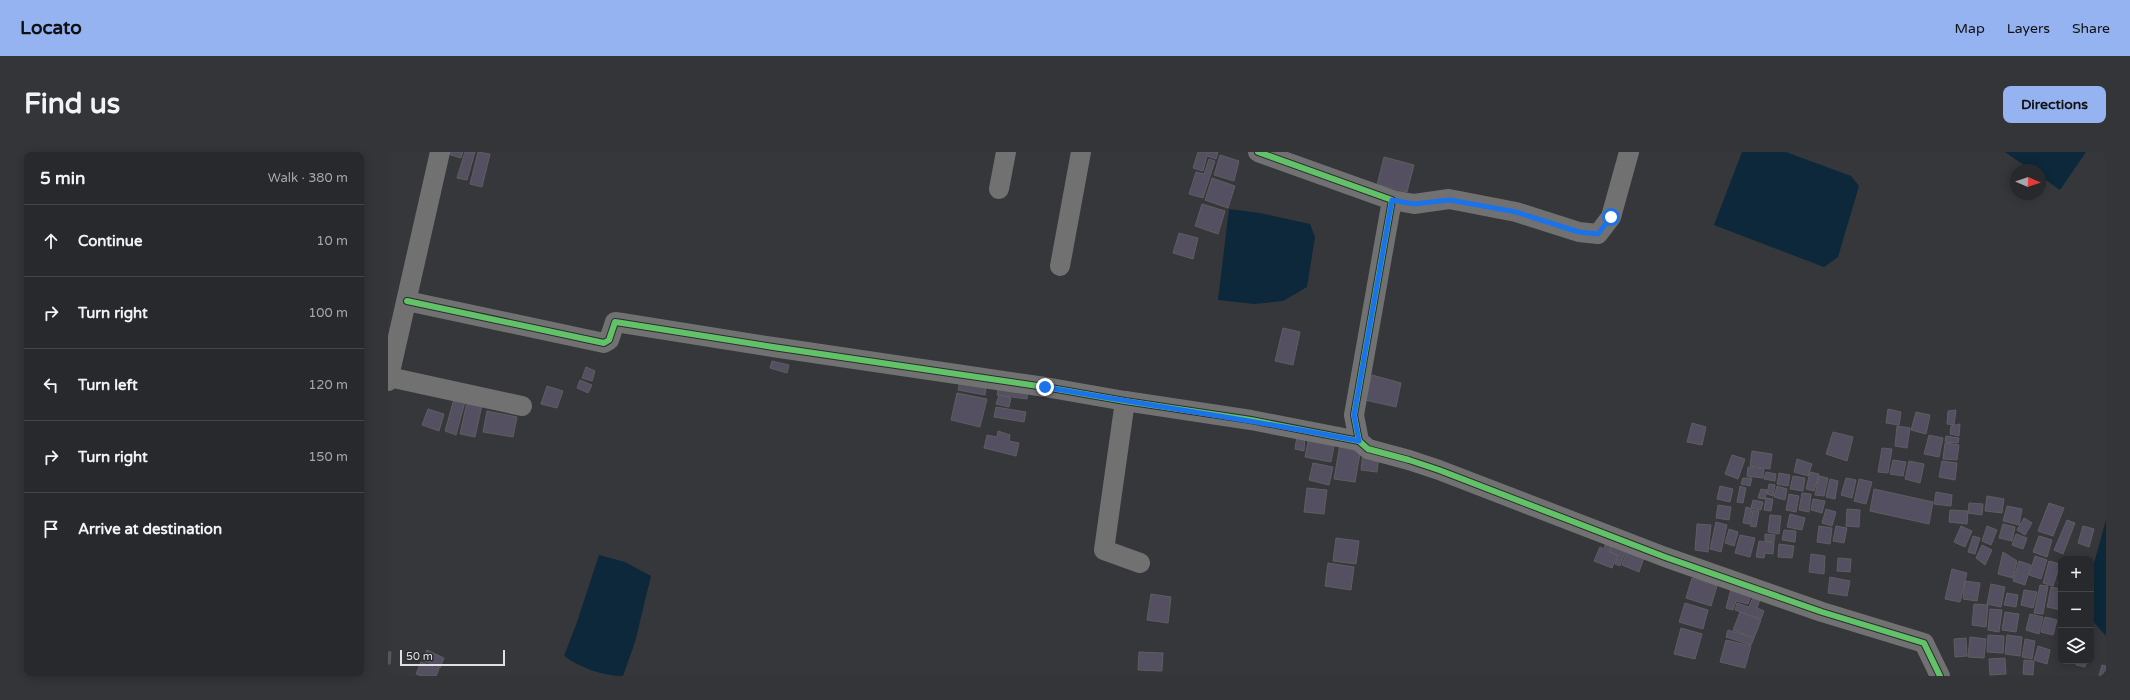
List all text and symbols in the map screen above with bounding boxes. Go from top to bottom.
text: Locato [20,17,82,39]
text: Map [1955,20,1985,37]
text: Layers [2007,20,2050,37]
text: Share [2072,20,2110,37]
button: Directions [2003,86,2106,123]
text: Find us [24,87,120,121]
north arrow [2010,164,2046,200]
text: 5 min [40,168,85,189]
text: Walk · 380 m [268,170,348,186]
route start [1602,208,1620,226]
icon: ahead [40,230,62,252]
text: Continue [78,232,142,250]
text: 10 m [316,233,348,249]
icon: right [40,302,62,324]
text: Turn right [78,304,148,322]
text: 100 m [308,305,348,321]
icon: left [40,374,62,396]
text: Turn left [78,376,138,394]
text: 120 m [308,377,348,393]
route end [1036,378,1054,396]
icon: right [40,446,62,468]
text: Turn right [78,448,148,466]
text: 150 m [308,449,348,465]
icon: arrive [40,518,62,540]
text: Arrive at destination [78,520,222,538]
map controls [2058,556,2094,664]
button: + [2058,556,2094,592]
button: − [2058,592,2094,628]
button: layers [2058,628,2094,664]
scale bar [400,648,505,667]
text: 50 m [406,650,433,663]

